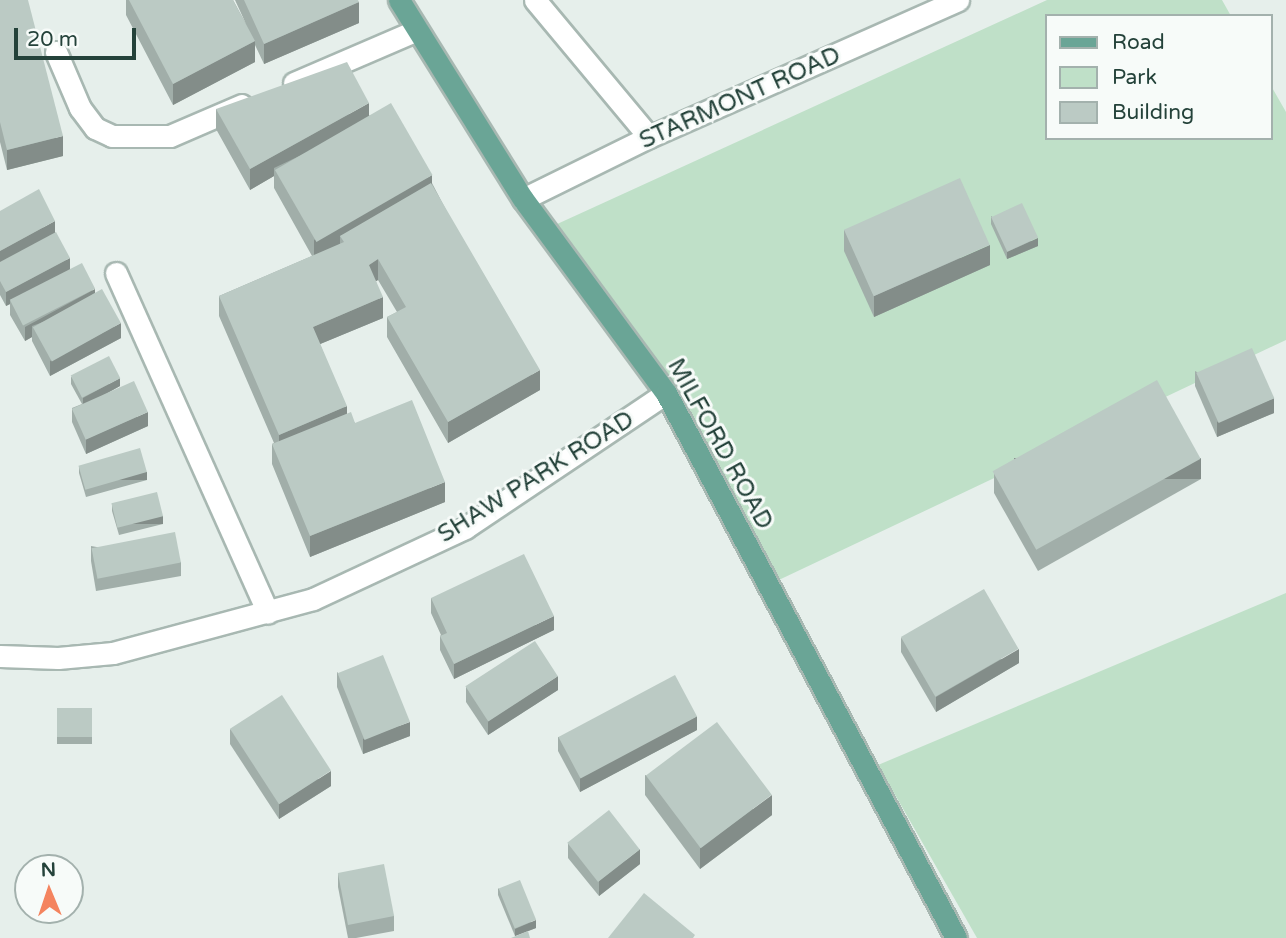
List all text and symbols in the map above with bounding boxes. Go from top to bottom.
scale bar [18,14,140,58]
legend [1044,14,1272,140]
text: 20 m [27,27,78,52]
text: Road [1112,30,1165,55]
street label: STARMONT ROAD [635,41,845,155]
text: Park [1112,65,1157,90]
text: Building [1112,100,1194,125]
street label: MILFORD ROAD [661,354,779,534]
street label: SHAW PARK ROAD [433,405,639,549]
north arrow [14,854,84,924]
text: N [40,859,56,881]

